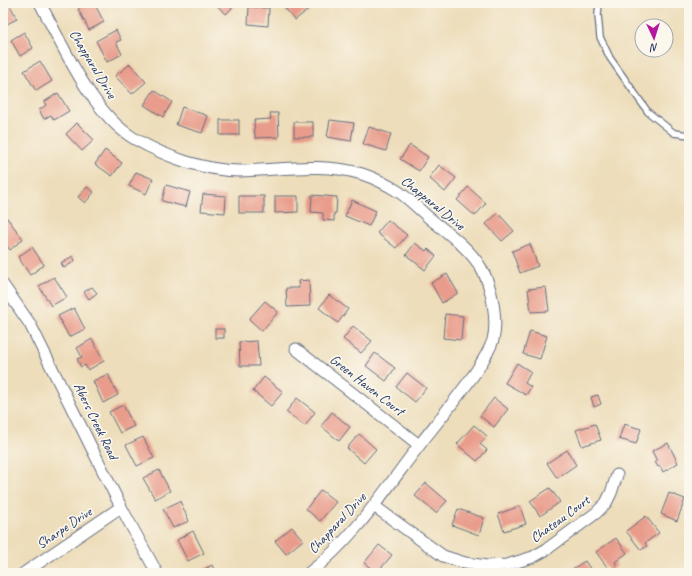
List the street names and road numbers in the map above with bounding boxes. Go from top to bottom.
street label: Chapparal Drive [66,27,121,103]
street label: Chapparal Drive [398,172,469,235]
street label: Green Haven Court [326,351,409,421]
street label: Abers Creek Road [70,380,123,464]
street label: Chapparal Drive [305,488,370,557]
street label: Chateau Court [527,491,594,546]
street label: Sharpe Drive [33,503,96,553]

